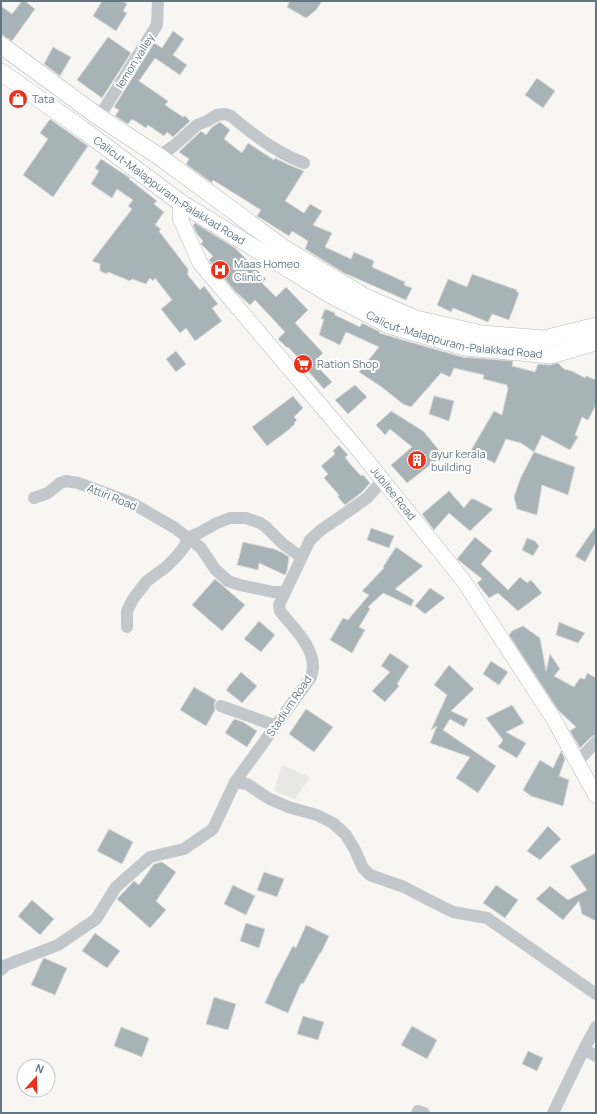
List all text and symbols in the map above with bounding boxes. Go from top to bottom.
street label: lemon valley [112,30,157,91]
shop icon: Tata [7,88,29,110]
place label: Tata [32,91,54,106]
street label: Calicut-Malappuram-Palakkad Road [91,132,248,248]
place label: Maas Homeo Clinic [234,256,300,284]
hospital icon: Maas Homeo Clinic [209,259,231,281]
street label: Calicut-Malappuram-Palakkad Road [364,307,543,361]
supermarket icon: Ration Shop [292,353,314,375]
place label: Ration Shop [317,356,379,371]
place label: ayur kerala building [431,446,486,474]
building icon: ayur kerala building [406,449,428,471]
street label: Jubilee Road [368,463,420,523]
street label: Attiri Road [85,480,139,513]
street label: Stadium Road [263,672,315,739]
north arrow [16,1058,56,1098]
text: N [33,1060,46,1077]

